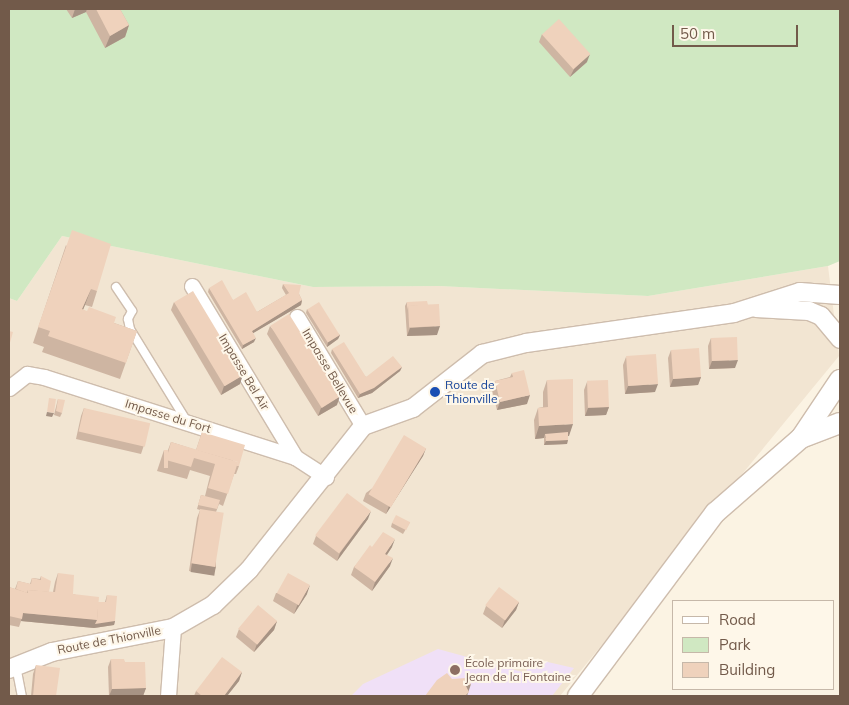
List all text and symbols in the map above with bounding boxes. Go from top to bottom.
scale bar [674,15,800,47]
text: 50 m [680,24,715,43]
street label: Impasse Bellevue [299,326,361,416]
street label: Impasse Bel Air [216,331,272,413]
place label: Route de Thionville [445,378,497,406]
marker: Route de Thionville [429,386,441,398]
street label: Impasse du Fort [123,396,213,436]
legend [672,600,834,690]
text: Road [719,610,756,629]
street label: Route de Thionville [56,623,162,657]
text: Park [719,635,751,654]
place label: École primaire Jean de la Fontaine [465,656,571,684]
text: Building [719,660,775,679]
marker: École primaire Jean de la Fontaine [449,664,461,676]

